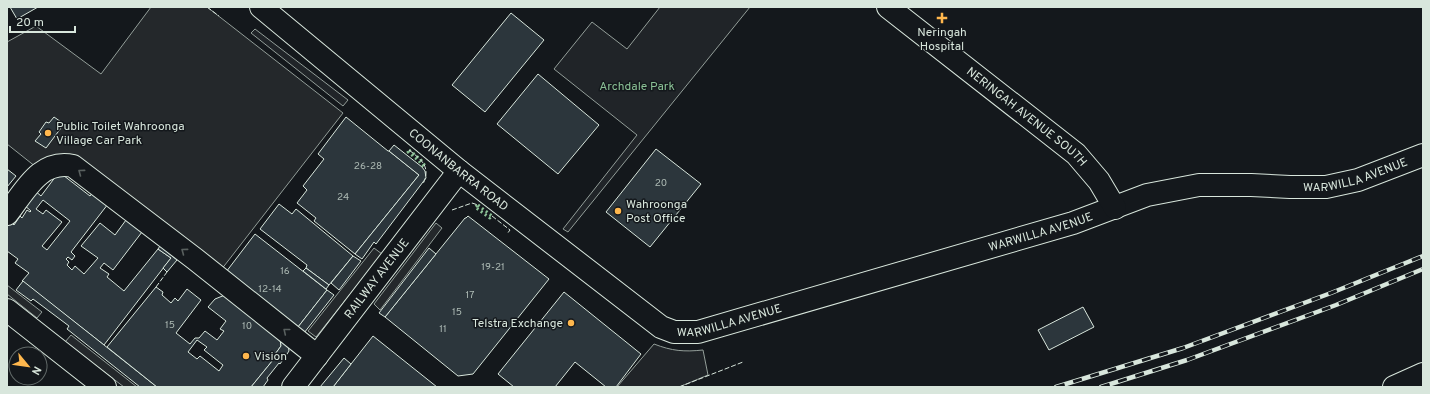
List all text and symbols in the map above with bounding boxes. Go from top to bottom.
scale bar [10,8,75,34]
marker: Neringah Hospital [936,12,948,24]
text: 20 m [16,15,44,31]
place label: Neringah Hospital [917,25,967,55]
street label: NERINGAH AVENUE SOUTH [963,64,1090,170]
park label: Archdale Park [599,79,675,95]
place label: Public Toilet Wahroonga Village Car Park [56,119,185,149]
street label: COONANBARRA ROAD [405,125,511,215]
marker: Public Toilet Wahroonga Village Car Park [43,128,53,138]
street label: WARWILLA AVENUE [1303,155,1410,196]
house number: 26-28 [354,160,382,173]
one-way arrow [78,169,85,177]
house number: 20 [655,177,667,190]
house number: 24 [337,191,349,204]
place label: Wahroonga Post Office [626,197,687,227]
marker: Wahroonga Post Office [613,206,623,216]
street label: WARWILLA AVENUE [987,209,1095,256]
street label: RAILWAY AVENUE [341,235,413,322]
one-way arrow [182,248,189,255]
house number: 19-21 [481,261,505,274]
house number: 16 [280,265,290,278]
house number: 12-14 [258,283,282,296]
house number: 17 [466,289,474,302]
street label: WARWILLA AVENUE [677,301,784,342]
house number: 15 [452,306,462,319]
place label: Telstra Exchange [472,316,563,332]
marker: Telstra Exchange [566,318,576,328]
house number: 15 [165,319,175,332]
house number: 10 [242,320,252,333]
house number: 11 [439,323,447,336]
one-way arrow [284,329,291,336]
north arrow [8,346,48,386]
place label: Vision [254,349,287,365]
marker: Vision [241,351,251,361]
text: N [28,364,44,377]

